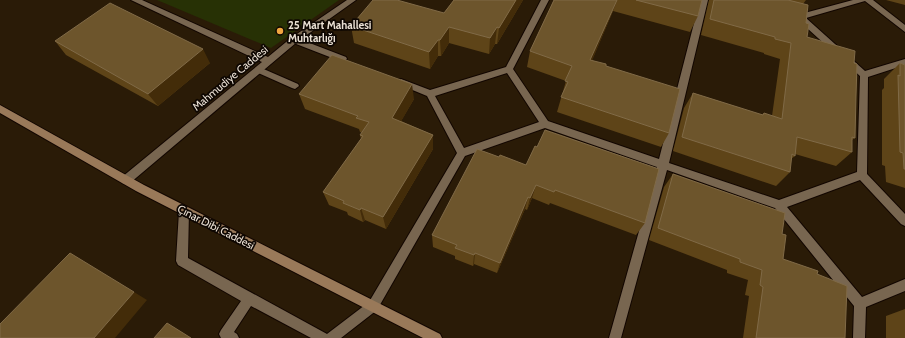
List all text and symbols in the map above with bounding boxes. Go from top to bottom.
place label: 25 Mart Mahallesi Muhtarlığı [288,18,371,45]
marker: 25 Mart Mahallesi Muhtarlığı [275,26,285,36]
street label: Mahmudiye Caddesi [189,42,271,114]
street label: Çınar Dibi Caddesi [175,202,257,252]

